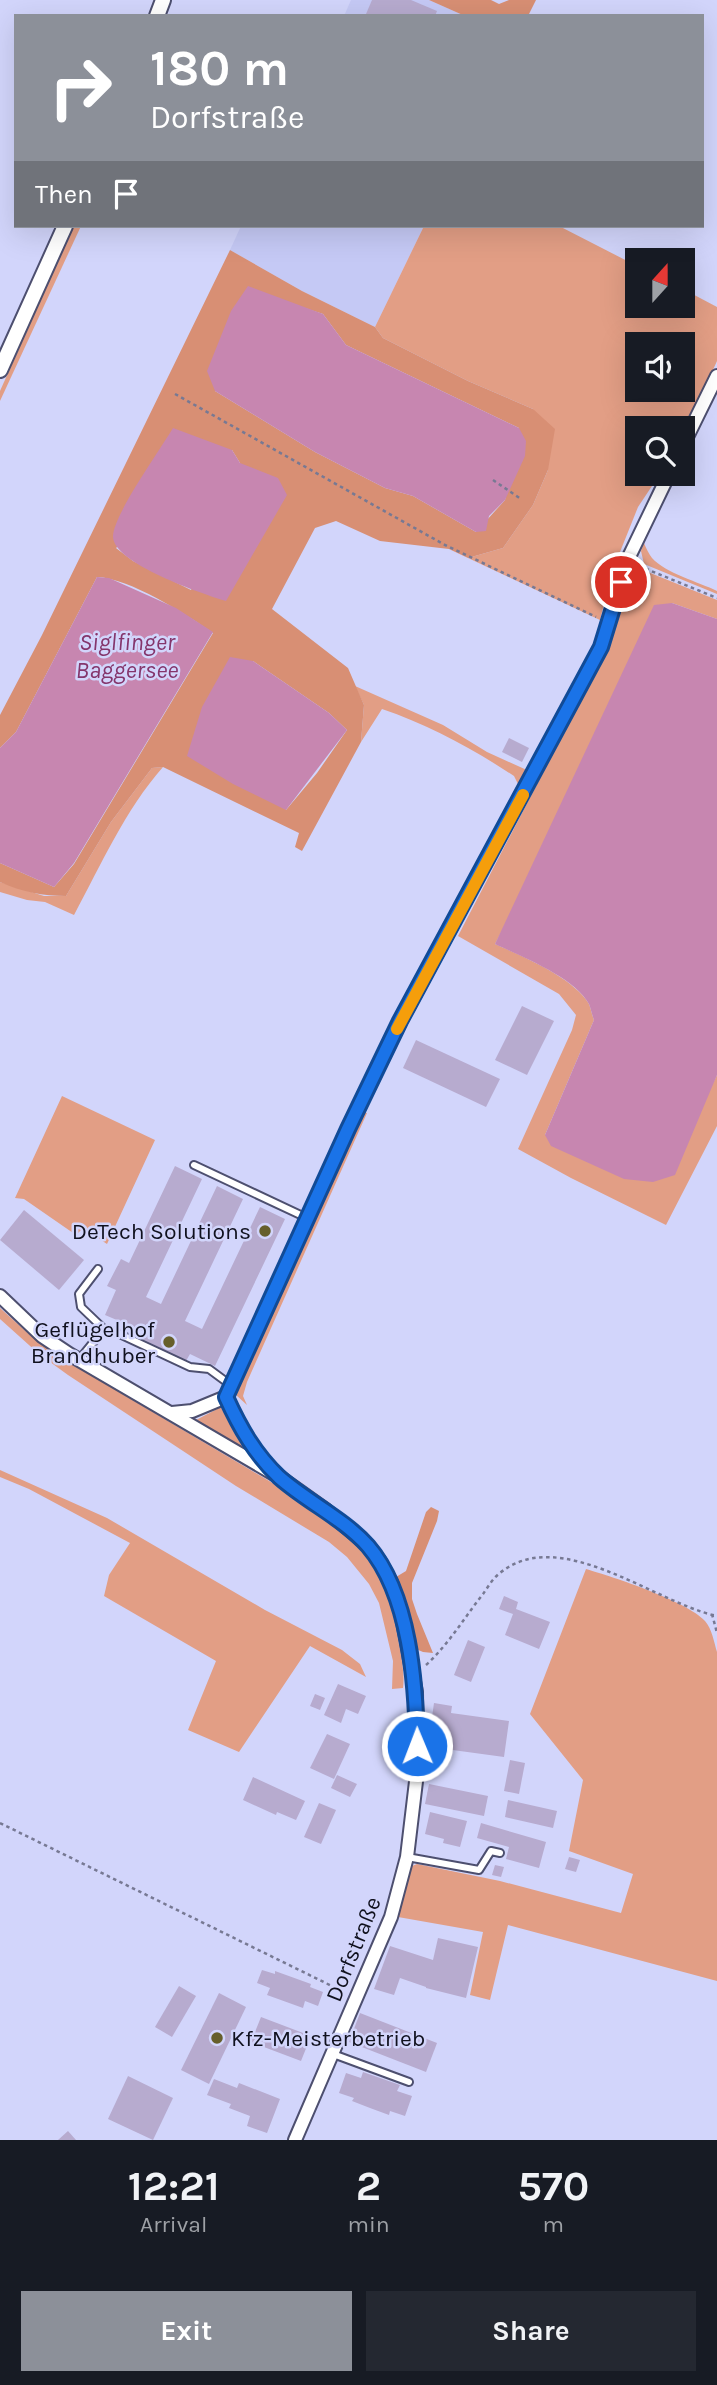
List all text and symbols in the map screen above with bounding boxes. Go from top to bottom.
text: 180 m [150,40,289,97]
icon: right [35,42,126,133]
text: Dorfstraße [150,99,304,136]
icon: arrive [107,175,145,213]
text: Then [35,179,93,210]
north arrow [625,248,695,318]
map controls [625,248,695,486]
button: sound [625,332,695,402]
button: search [625,416,695,486]
pin [591,552,651,612]
icon: arrive [602,563,640,601]
water label: Siglfinger Baggersee [76,628,178,684]
place label: DeTech Solutions [72,1218,251,1245]
marker: DeTech Solutions [257,1223,273,1239]
place label: Geflügelhof Brandhuber [31,1316,156,1369]
marker: Geflügelhof Brandhuber [161,1334,177,1350]
position arrow [380,1709,454,1783]
street label: Dorfstraße [320,1893,387,2006]
place label: Kfz-Meisterbetrieb [231,2025,425,2052]
marker: Kfz-Meisterbetrieb [209,2030,225,2046]
text: 12:21 [128,2161,220,2211]
text: 2 [356,2161,381,2211]
text: 570 [517,2161,589,2211]
text: Arrival [140,2211,207,2238]
text: min [347,2211,390,2238]
text: m [543,2211,564,2238]
button: Exit [21,2291,352,2371]
button: Share [366,2291,696,2371]

